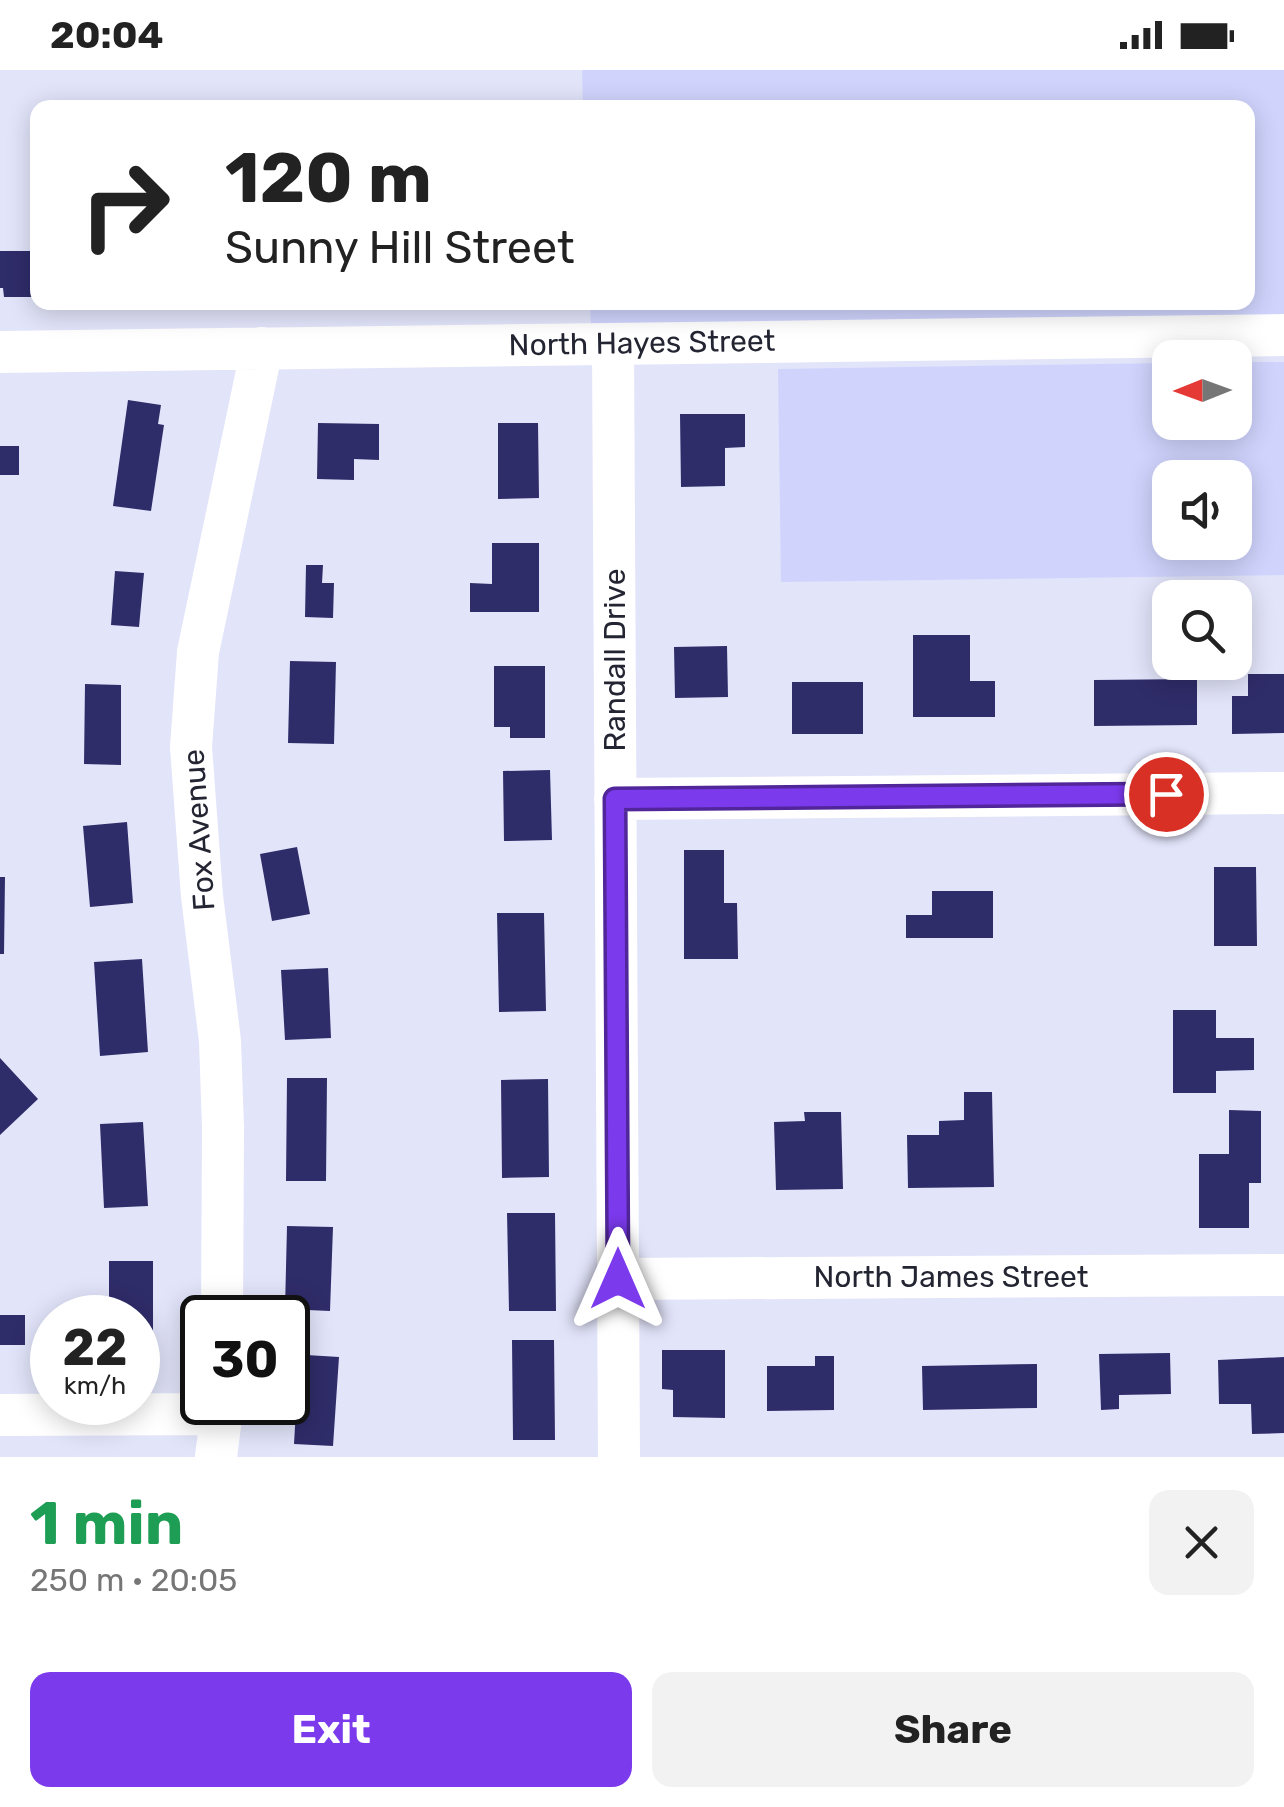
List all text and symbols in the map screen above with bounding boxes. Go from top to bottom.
text: 20:04 [50,12,163,58]
text: 120 m [225,137,432,220]
icon: right [60,140,190,270]
text: Sunny Hill Street [225,221,575,274]
street label: North Hayes Street [508,323,776,363]
north arrow [1152,340,1252,440]
map controls [1152,340,1252,680]
button: sound [1152,460,1252,560]
street label: Randall Drive [597,569,633,751]
button: search [1152,580,1252,680]
street label: Fox Avenue [175,748,223,912]
pin [1124,752,1209,837]
icon: arrive [1139,767,1194,822]
position arrow [566,1227,670,1331]
street label: North James Street [813,1259,1089,1295]
speed limit sign: 30 [180,1295,310,1425]
text: 22 [63,1318,128,1378]
text: km/h [64,1371,126,1400]
text: 1 min [30,1488,183,1559]
button: close [1149,1490,1254,1595]
text: 250 m · 20:05 [30,1561,237,1599]
button: Exit [30,1672,632,1787]
button: Share [652,1672,1254,1787]

